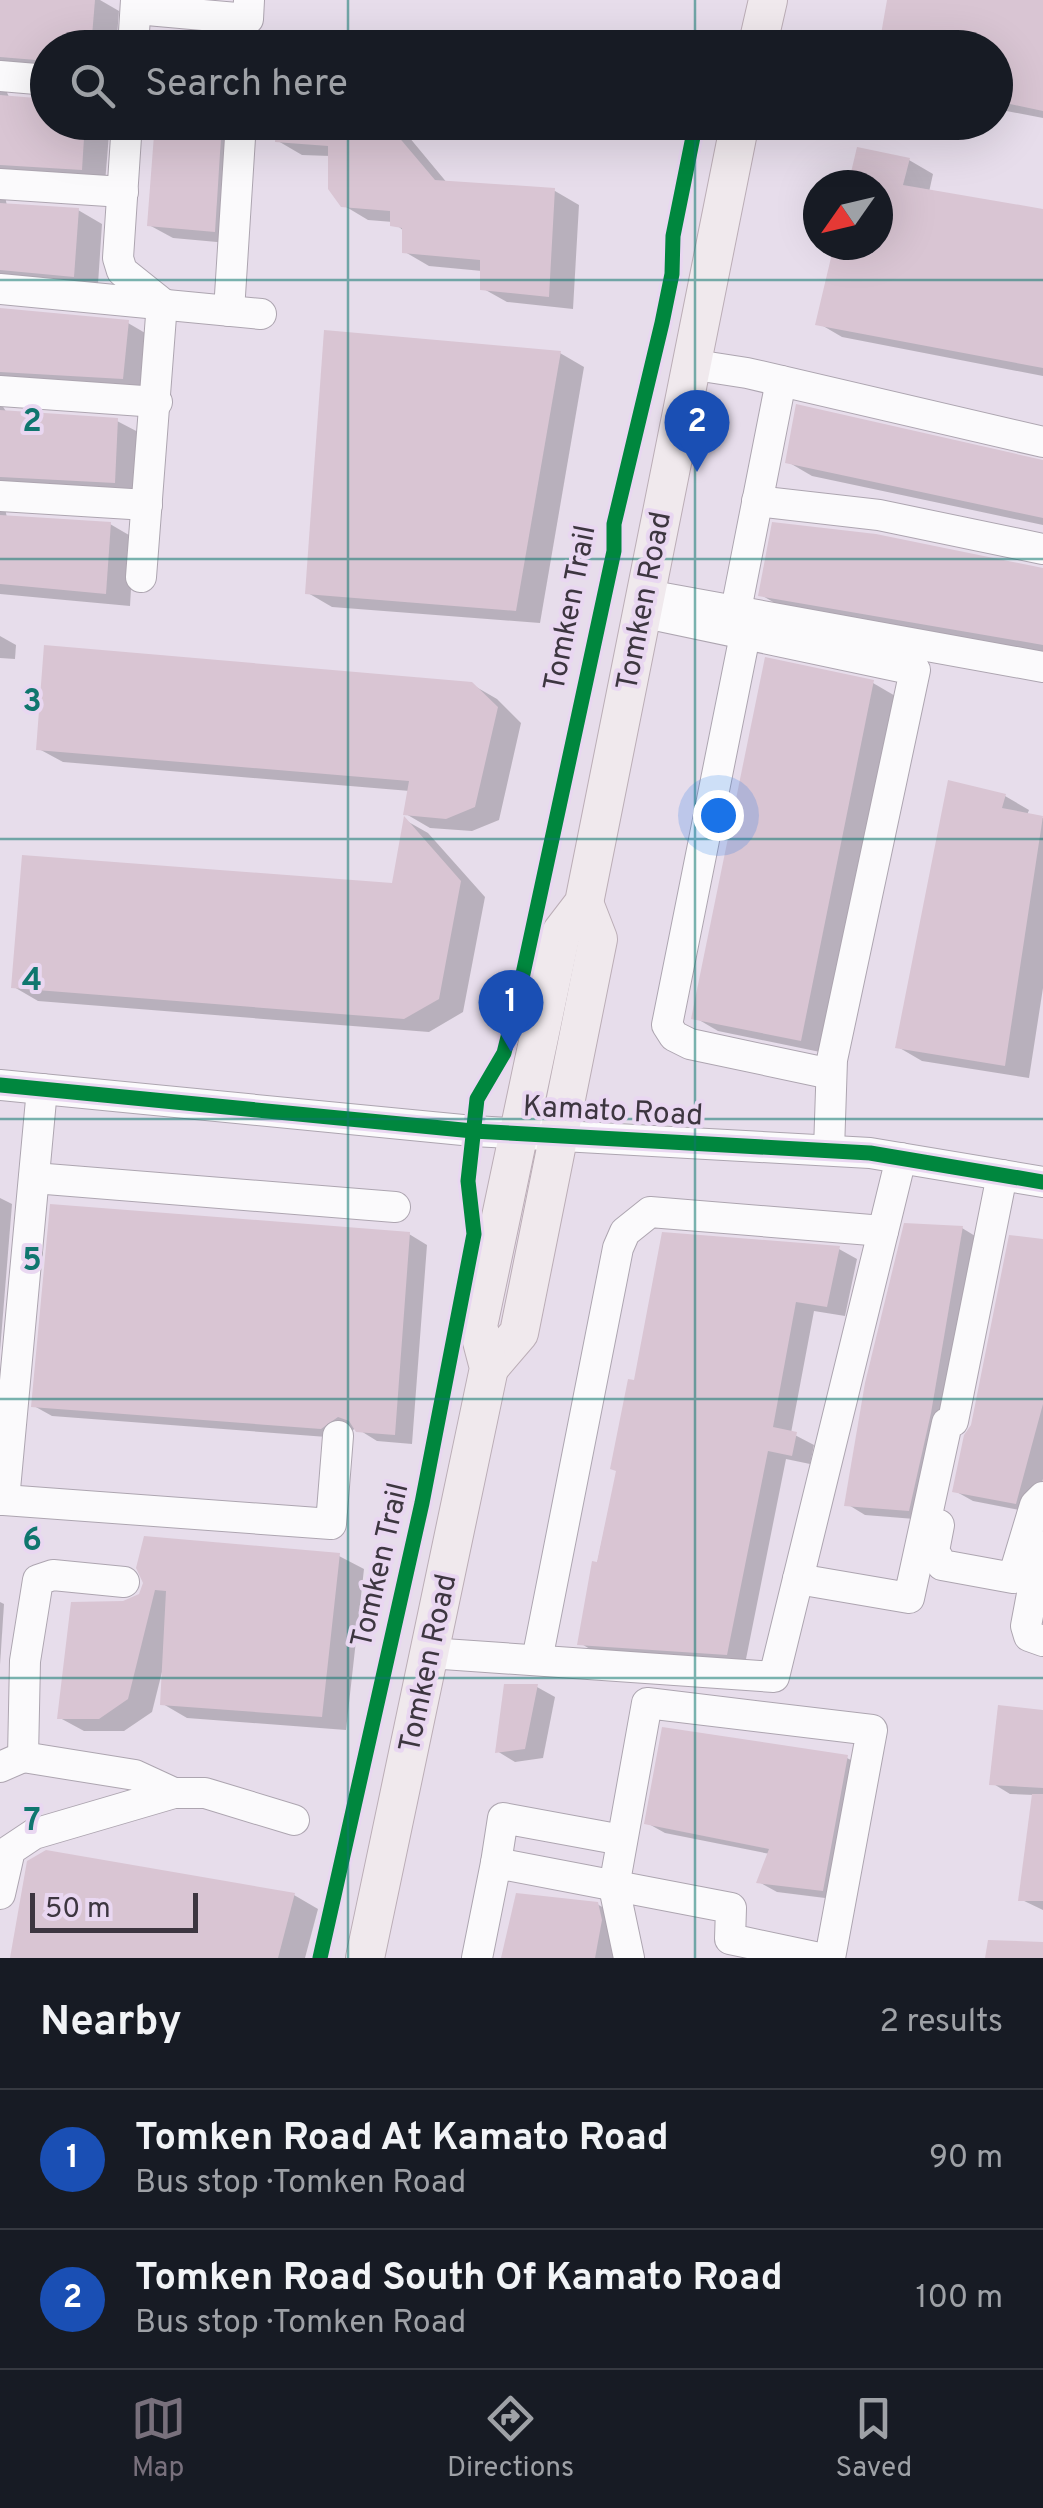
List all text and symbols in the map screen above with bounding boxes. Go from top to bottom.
search box [30,30,1013,140]
icon: search [65,58,120,113]
text: Search here [145,61,348,110]
north arrow [803,170,893,260]
pin: 2 [664,390,730,472]
text: 2 [22,403,42,443]
street label: Tomken Road [610,509,681,694]
street label: Tomken Trail [537,522,606,695]
text: 3 [22,683,42,723]
your location [693,790,744,841]
text: 4 [22,962,42,1002]
pin: 1 [478,970,544,1052]
street label: Kamato Road [522,1089,704,1136]
text: 5 [22,1242,42,1282]
street label: Tomken Trail [344,1479,418,1652]
text: 6 [22,1522,42,1562]
street label: Tomken Road [392,1571,466,1756]
text: 7 [23,1802,41,1842]
scale bar [30,1888,198,1932]
text: 50 m [45,1892,111,1928]
text: Nearby [40,1997,182,2050]
text: 2 results [879,2003,1003,2043]
text: Tomken Road At Kamato Road [135,2115,669,2164]
text: 1 [66,2139,79,2179]
text: 90 m [929,2139,1003,2179]
text: Bus stop · Tomken Road [135,2164,466,2204]
text: Tomken Road South Of Kamato Road [135,2255,783,2304]
text: 2 [63,2279,82,2319]
text: 100 m [916,2279,1003,2319]
text: Bus stop · Tomken Road [135,2304,466,2344]
tab: Map [131,2391,186,2487]
tab: Directions [447,2391,574,2487]
tab: Saved [835,2391,912,2487]

